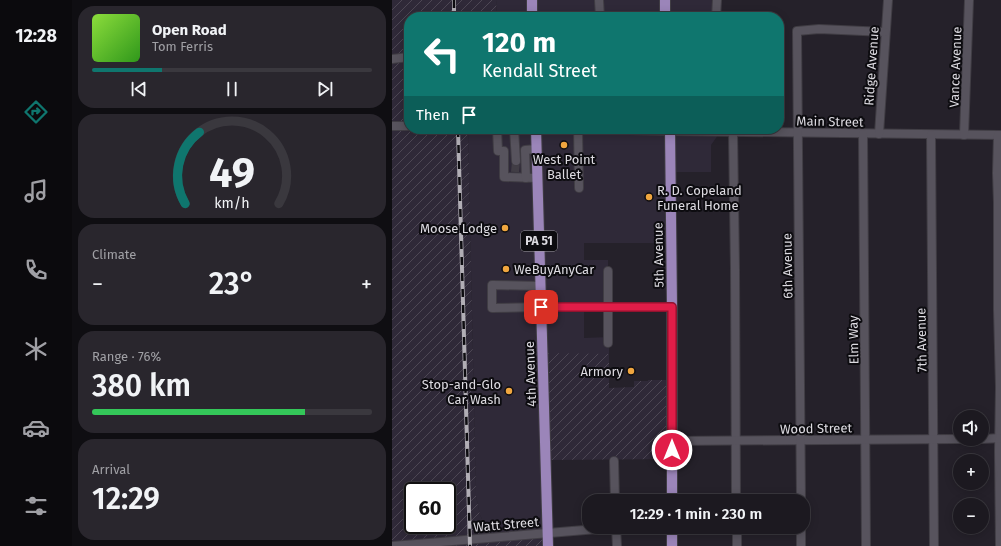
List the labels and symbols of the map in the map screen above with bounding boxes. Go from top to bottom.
street label: Ridge Avenue [861,26,882,106]
street label: Vance Avenue [947,26,964,108]
street label: Main Street [796,113,864,130]
marker: West Point Ballet [559,140,569,150]
place label: West Point Ballet [533,152,596,182]
place label: R. D. Copeland Funeral Home [657,183,742,213]
marker: R. D. Copeland Funeral Home [644,192,654,202]
place label: Moose Lodge [420,221,497,236]
street label: 5th Avenue [650,222,667,288]
marker: Moose Lodge [500,223,510,233]
road number: PA 51 [521,231,557,251]
street label: 6th Avenue [779,233,796,299]
place label: WeBuyAnyCar [514,262,594,277]
marker: WeBuyAnyCar [501,264,511,274]
pin [524,290,558,324]
street label: 7th Avenue [913,308,930,372]
street label: Elm Way [846,315,861,365]
street label: 4th Avenue [522,341,539,407]
place label: Armory [580,364,624,379]
marker: Armory [626,366,636,376]
place label: Stop-and-Glo Car Wash [422,377,501,407]
marker: Stop-and-Glo Car Wash [504,386,514,396]
street label: Wood Street [780,420,853,437]
position arrow [651,429,693,471]
speed limit sign: 60 [404,482,456,534]
street label: Watt Street [473,514,540,535]

